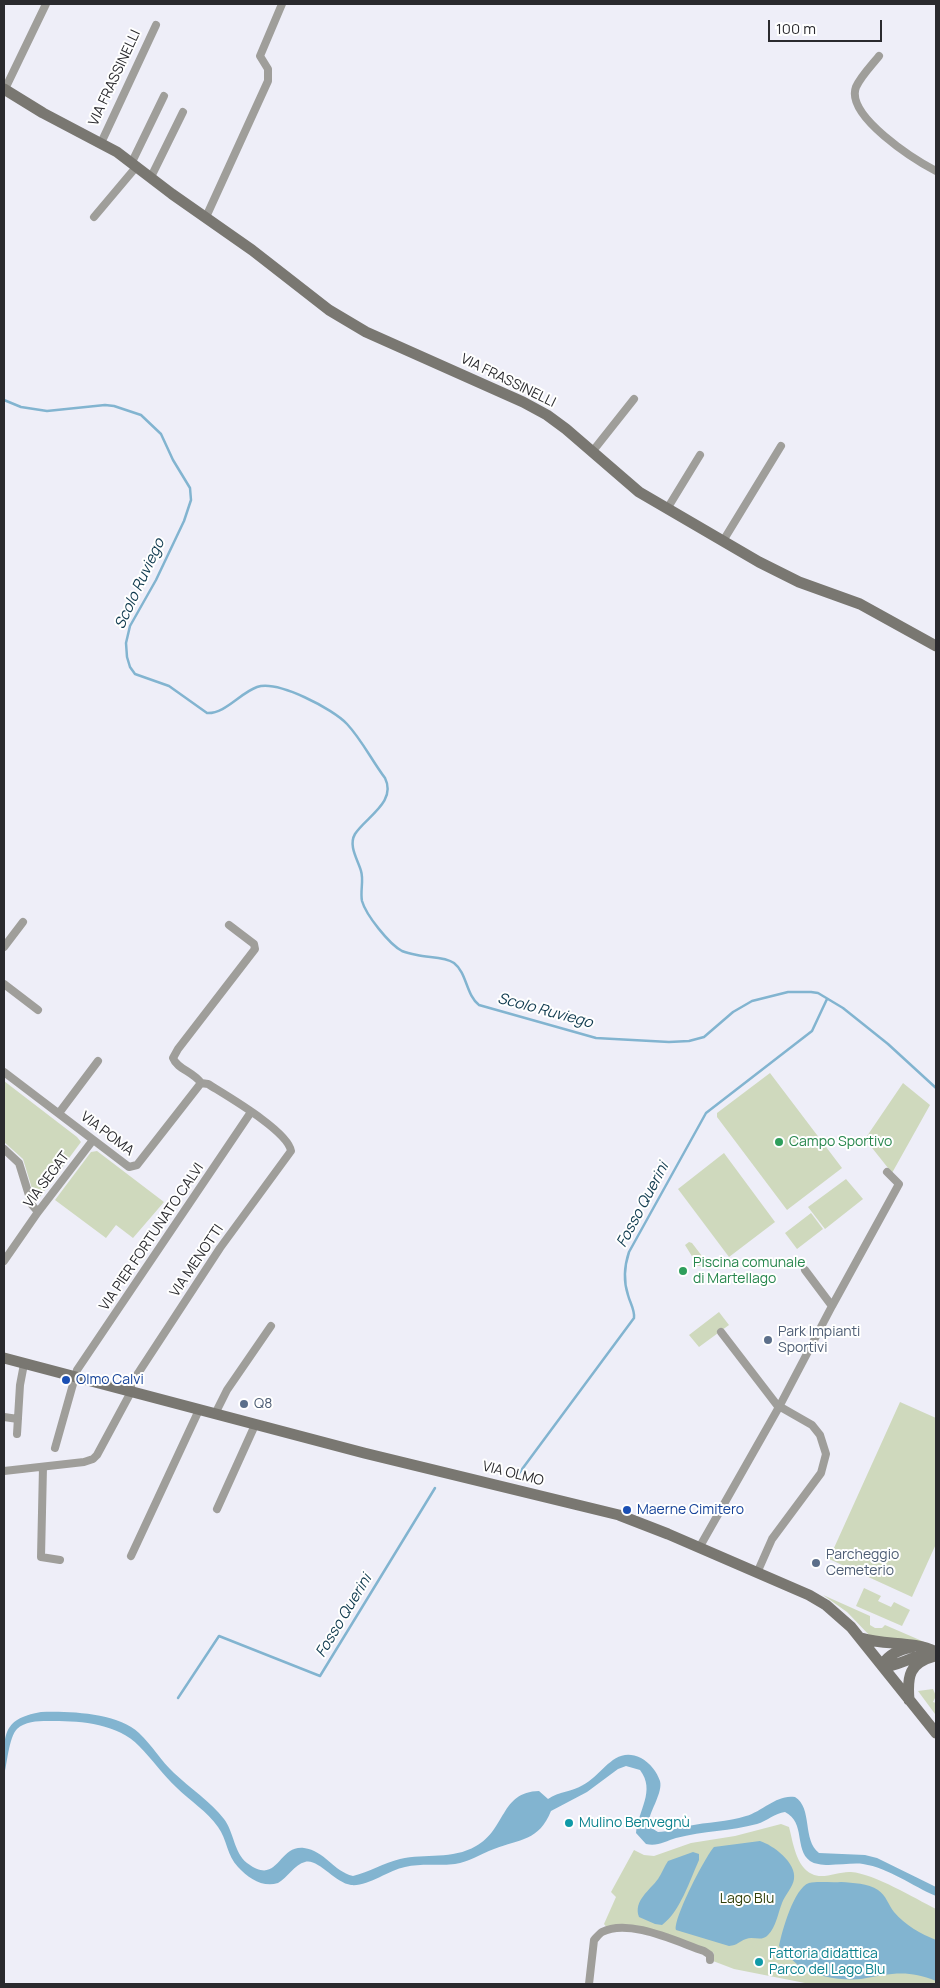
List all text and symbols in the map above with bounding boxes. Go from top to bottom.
scale bar [770,10,884,42]
text: 100 m [776,18,816,39]
street label: VIA FRASSINELLI [85,27,145,129]
street label: VIA FRASSINELLI [458,351,558,411]
water label: Scolo Ruviego [111,536,169,632]
water label: Scolo Ruviego [496,990,594,1032]
street label: VIA POMA [77,1108,137,1160]
place label: Campo Sportivo [789,1134,892,1150]
marker: Campo Sportivo [773,1136,785,1148]
street label: VIA SEGAT [21,1149,73,1211]
water label: Fosso Querini [613,1159,673,1251]
street label: VIA PIER FORTUNATO CALVI [96,1160,208,1314]
street label: VIA MENOTTI [167,1222,227,1300]
place label: Piscina comunale di Martellago [693,1255,805,1288]
marker: Piscina comunale di Martellago [677,1265,689,1277]
place label: Park Impianti Sportivi [778,1324,860,1356]
marker: Park Impianti Sportivi [762,1334,774,1346]
place label: Olmo Calvi [76,1372,144,1388]
marker: Olmo Calvi [60,1374,72,1386]
place label: Q8 [254,1396,272,1412]
marker: Q8 [238,1398,250,1410]
street label: VIA OLMO [481,1458,545,1490]
place label: Maerne Cimitero [637,1502,744,1518]
marker: Maerne Cimitero [621,1504,633,1516]
place label: Parcheggio Cemeterio [826,1547,899,1580]
marker: Parcheggio Cemeterio [810,1557,822,1569]
water label: Fosso Querini [312,1571,376,1661]
place label: Mulino Benvegnù [579,1815,690,1831]
marker: Mulino Benvegnù [563,1817,575,1829]
park label: Lago Blu [720,1891,774,1907]
place label: Fattoria didattica Parco del Lago Blu [769,1946,885,1978]
marker: Fattoria didattica Parco del Lago Blu [753,1956,765,1968]

